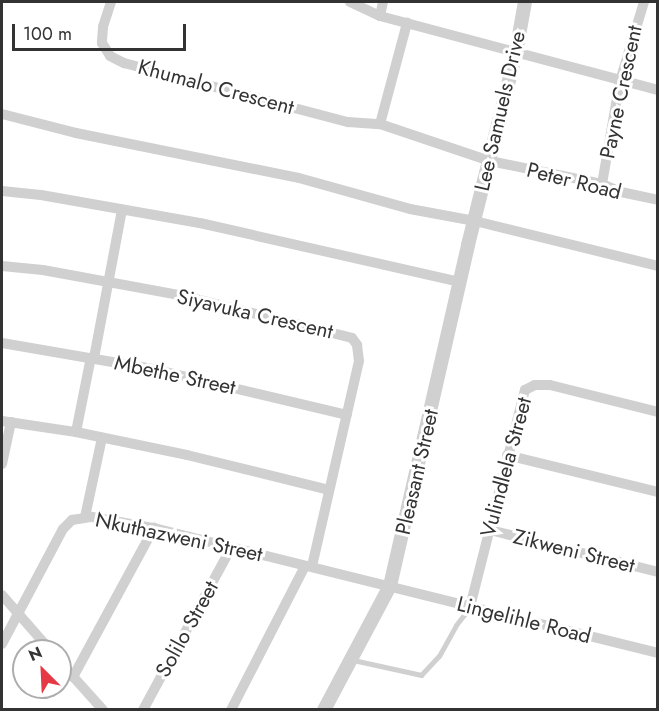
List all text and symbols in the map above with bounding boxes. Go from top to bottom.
scale bar [15,12,189,50]
text: 100 m [23,21,72,47]
street label: Payne Crescent [595,23,647,161]
street label: Lee Samuels Drive [469,29,531,193]
street label: Khumalo Crescent [135,54,297,120]
street label: Peter Road [524,157,624,205]
street label: Siyavuka Crescent [174,284,336,344]
street label: Mbethe Street [112,350,238,400]
street label: Vulindlela Street [475,394,537,540]
street label: Pleasant Street [390,407,444,537]
street label: Nkuthazweni Street [93,507,265,567]
street label: Zikweni Street [511,524,637,578]
street label: Solilo Street [150,577,224,681]
street label: Lingelihle Road [454,591,594,649]
north arrow [12,639,72,699]
text: N [25,641,46,667]

